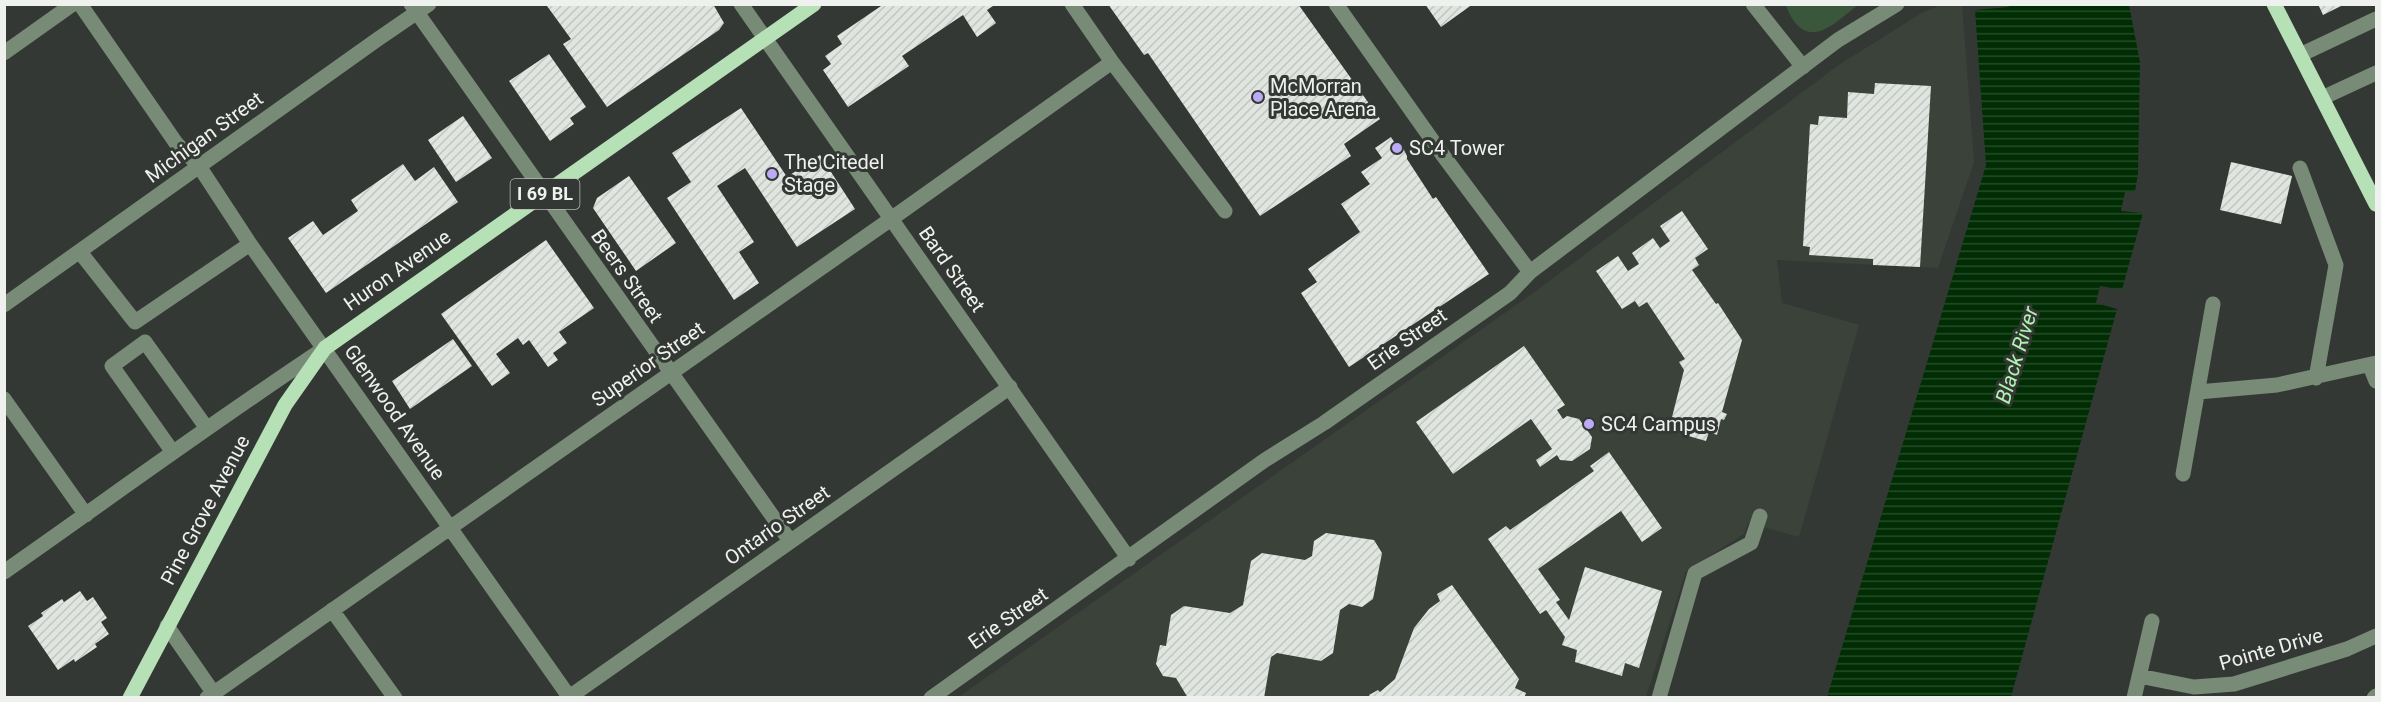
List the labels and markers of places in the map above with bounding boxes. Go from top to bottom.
place label: McMorran Place Arena [1270,74,1377,121]
marker: McMorran Place Arena [1251,90,1265,104]
place label: SC4 Tower [1409,136,1505,160]
marker: SC4 Tower [1390,141,1404,155]
place label: The Citedel Stage [784,150,884,197]
marker: The Citedel Stage [765,167,779,181]
place label: SC4 Campus [1601,412,1716,436]
marker: SC4 Campus [1582,417,1596,431]

